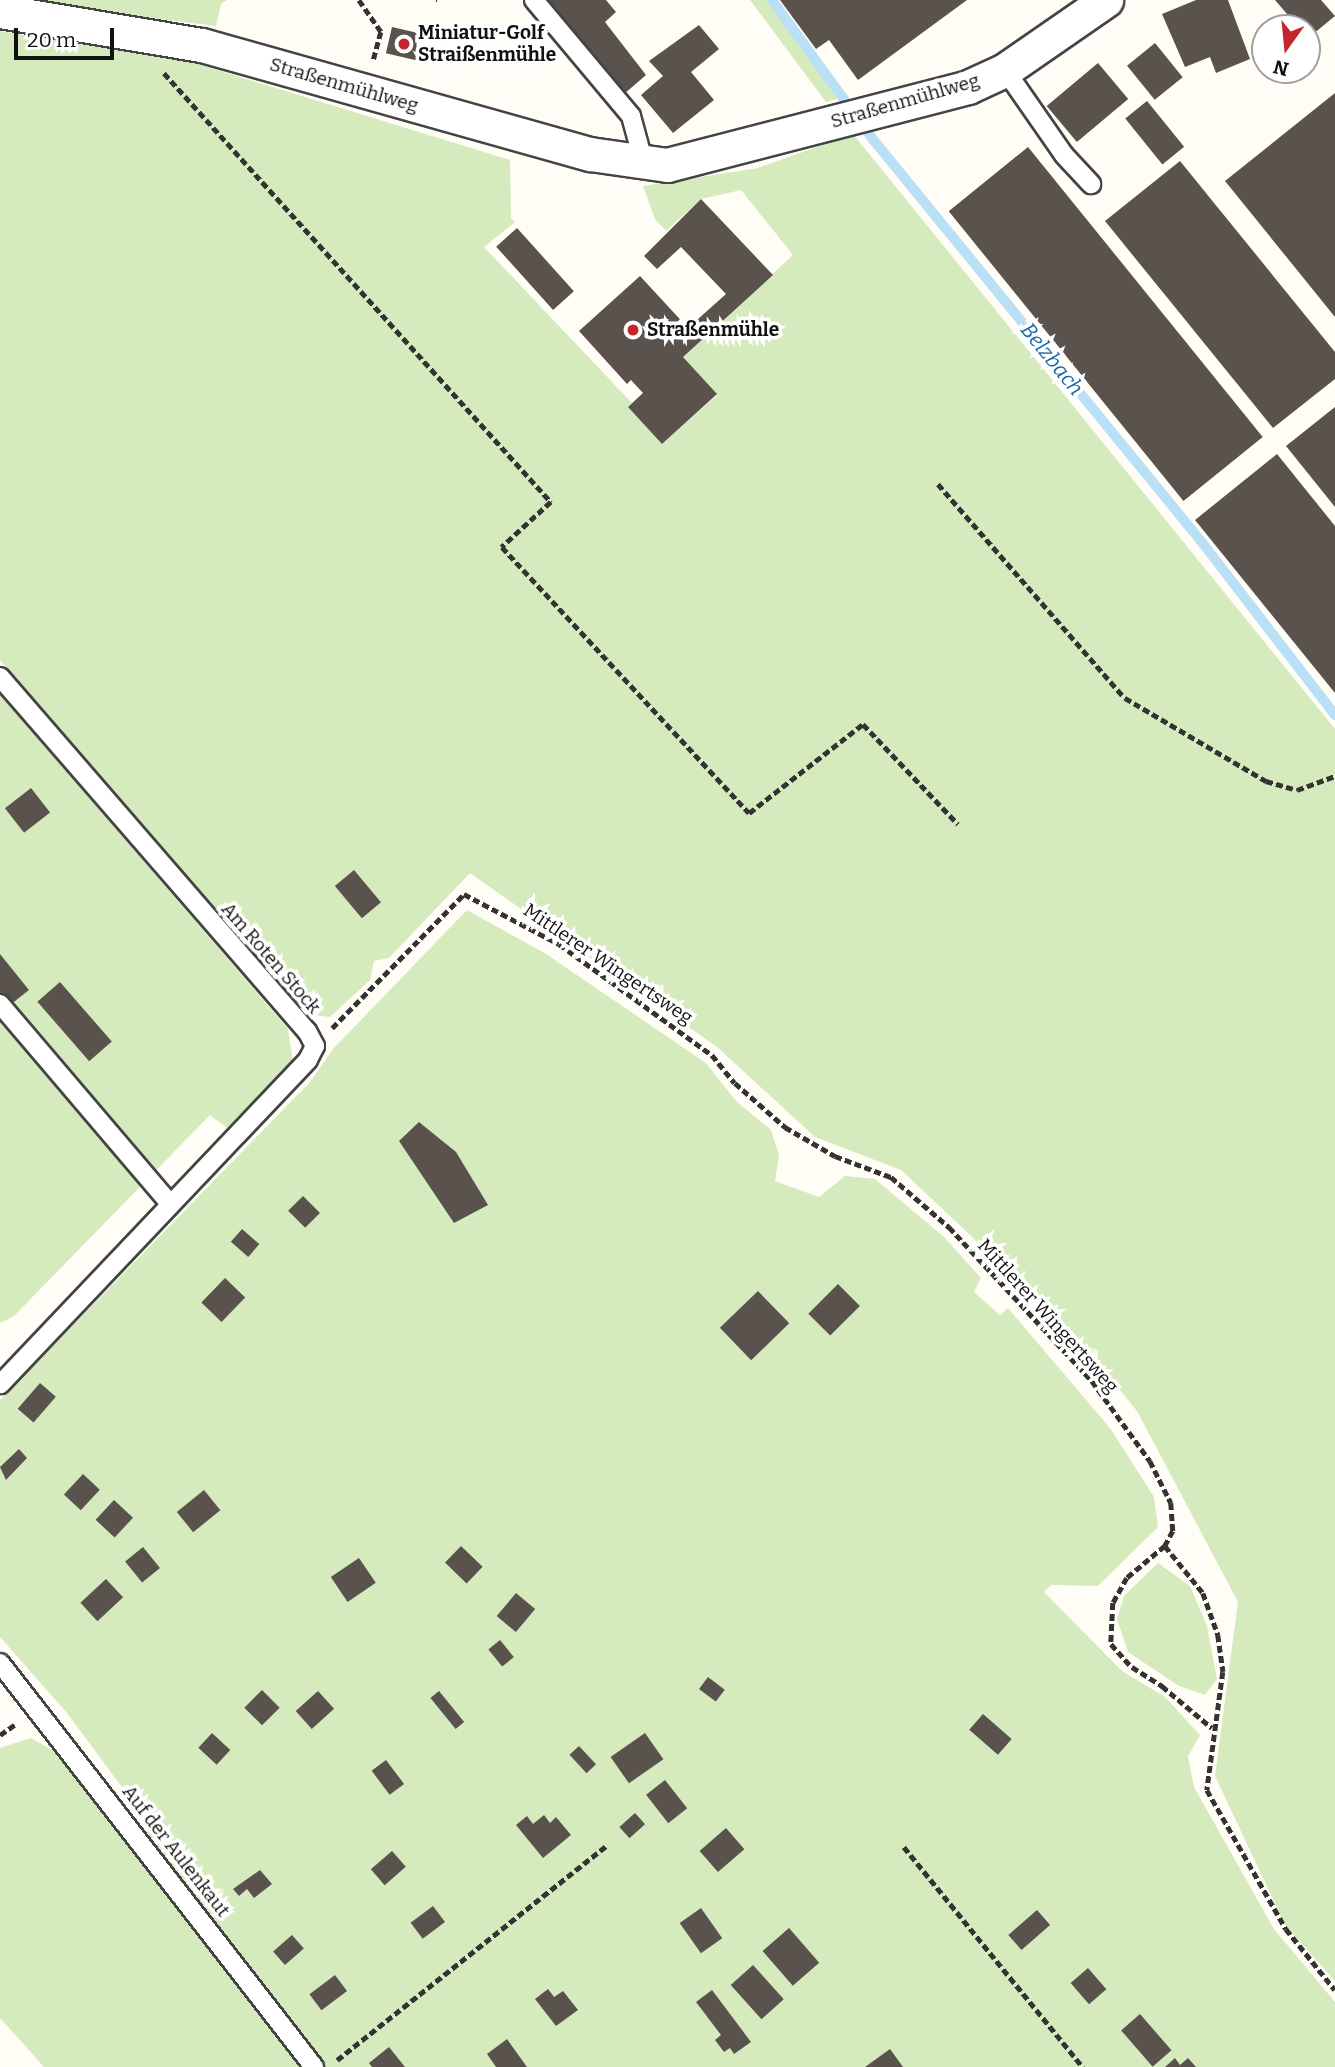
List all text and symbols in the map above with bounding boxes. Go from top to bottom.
scale bar [18,14,117,58]
north arrow [1251,14,1321,84]
place label: Miniatur-Golf Straißenmühle [418,22,556,66]
text: 20 m [27,27,76,53]
marker: Miniatur-Golf Straißenmühle [396,36,412,52]
street label: Straßenmühlweg [267,53,421,117]
text: N [1271,55,1291,81]
street label: Straßenmühlweg [828,69,982,133]
water label: Belzbach [1015,318,1089,400]
place label: Straßenmühle [647,319,779,341]
marker: Straßenmühle [625,322,641,338]
street label: Am Roten Stock [217,898,325,1018]
street label: Mittlerer Wingertsweg [519,899,697,1029]
street label: Mittlerer Wingertsweg [973,1234,1123,1398]
street label: Auf der Aulenkaut [118,1781,234,1921]

